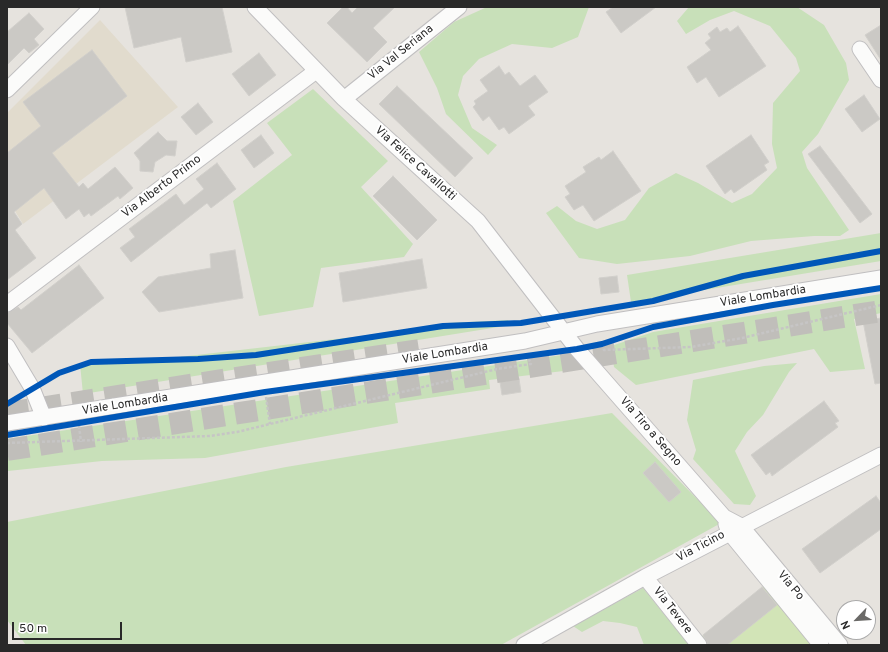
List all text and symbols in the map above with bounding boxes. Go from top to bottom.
street label: Via Val Seriana [365,22,437,84]
street label: Via Felice Cavallotti [371,124,459,204]
street label: Via Alberto Primo [119,152,205,222]
street label: Viale Lombardia [719,283,807,311]
street label: Viale Lombardia [401,340,489,368]
street label: Viale Lombardia [81,391,169,419]
street label: Via Tiro a Segno [616,394,684,470]
street label: Via Ticino [674,528,728,566]
street label: Via Po [773,568,807,604]
street label: Via Tevere [649,585,695,637]
north arrow [836,600,876,640]
scale bar [14,614,124,640]
text: N [838,618,854,631]
text: 50 m [19,621,47,637]

